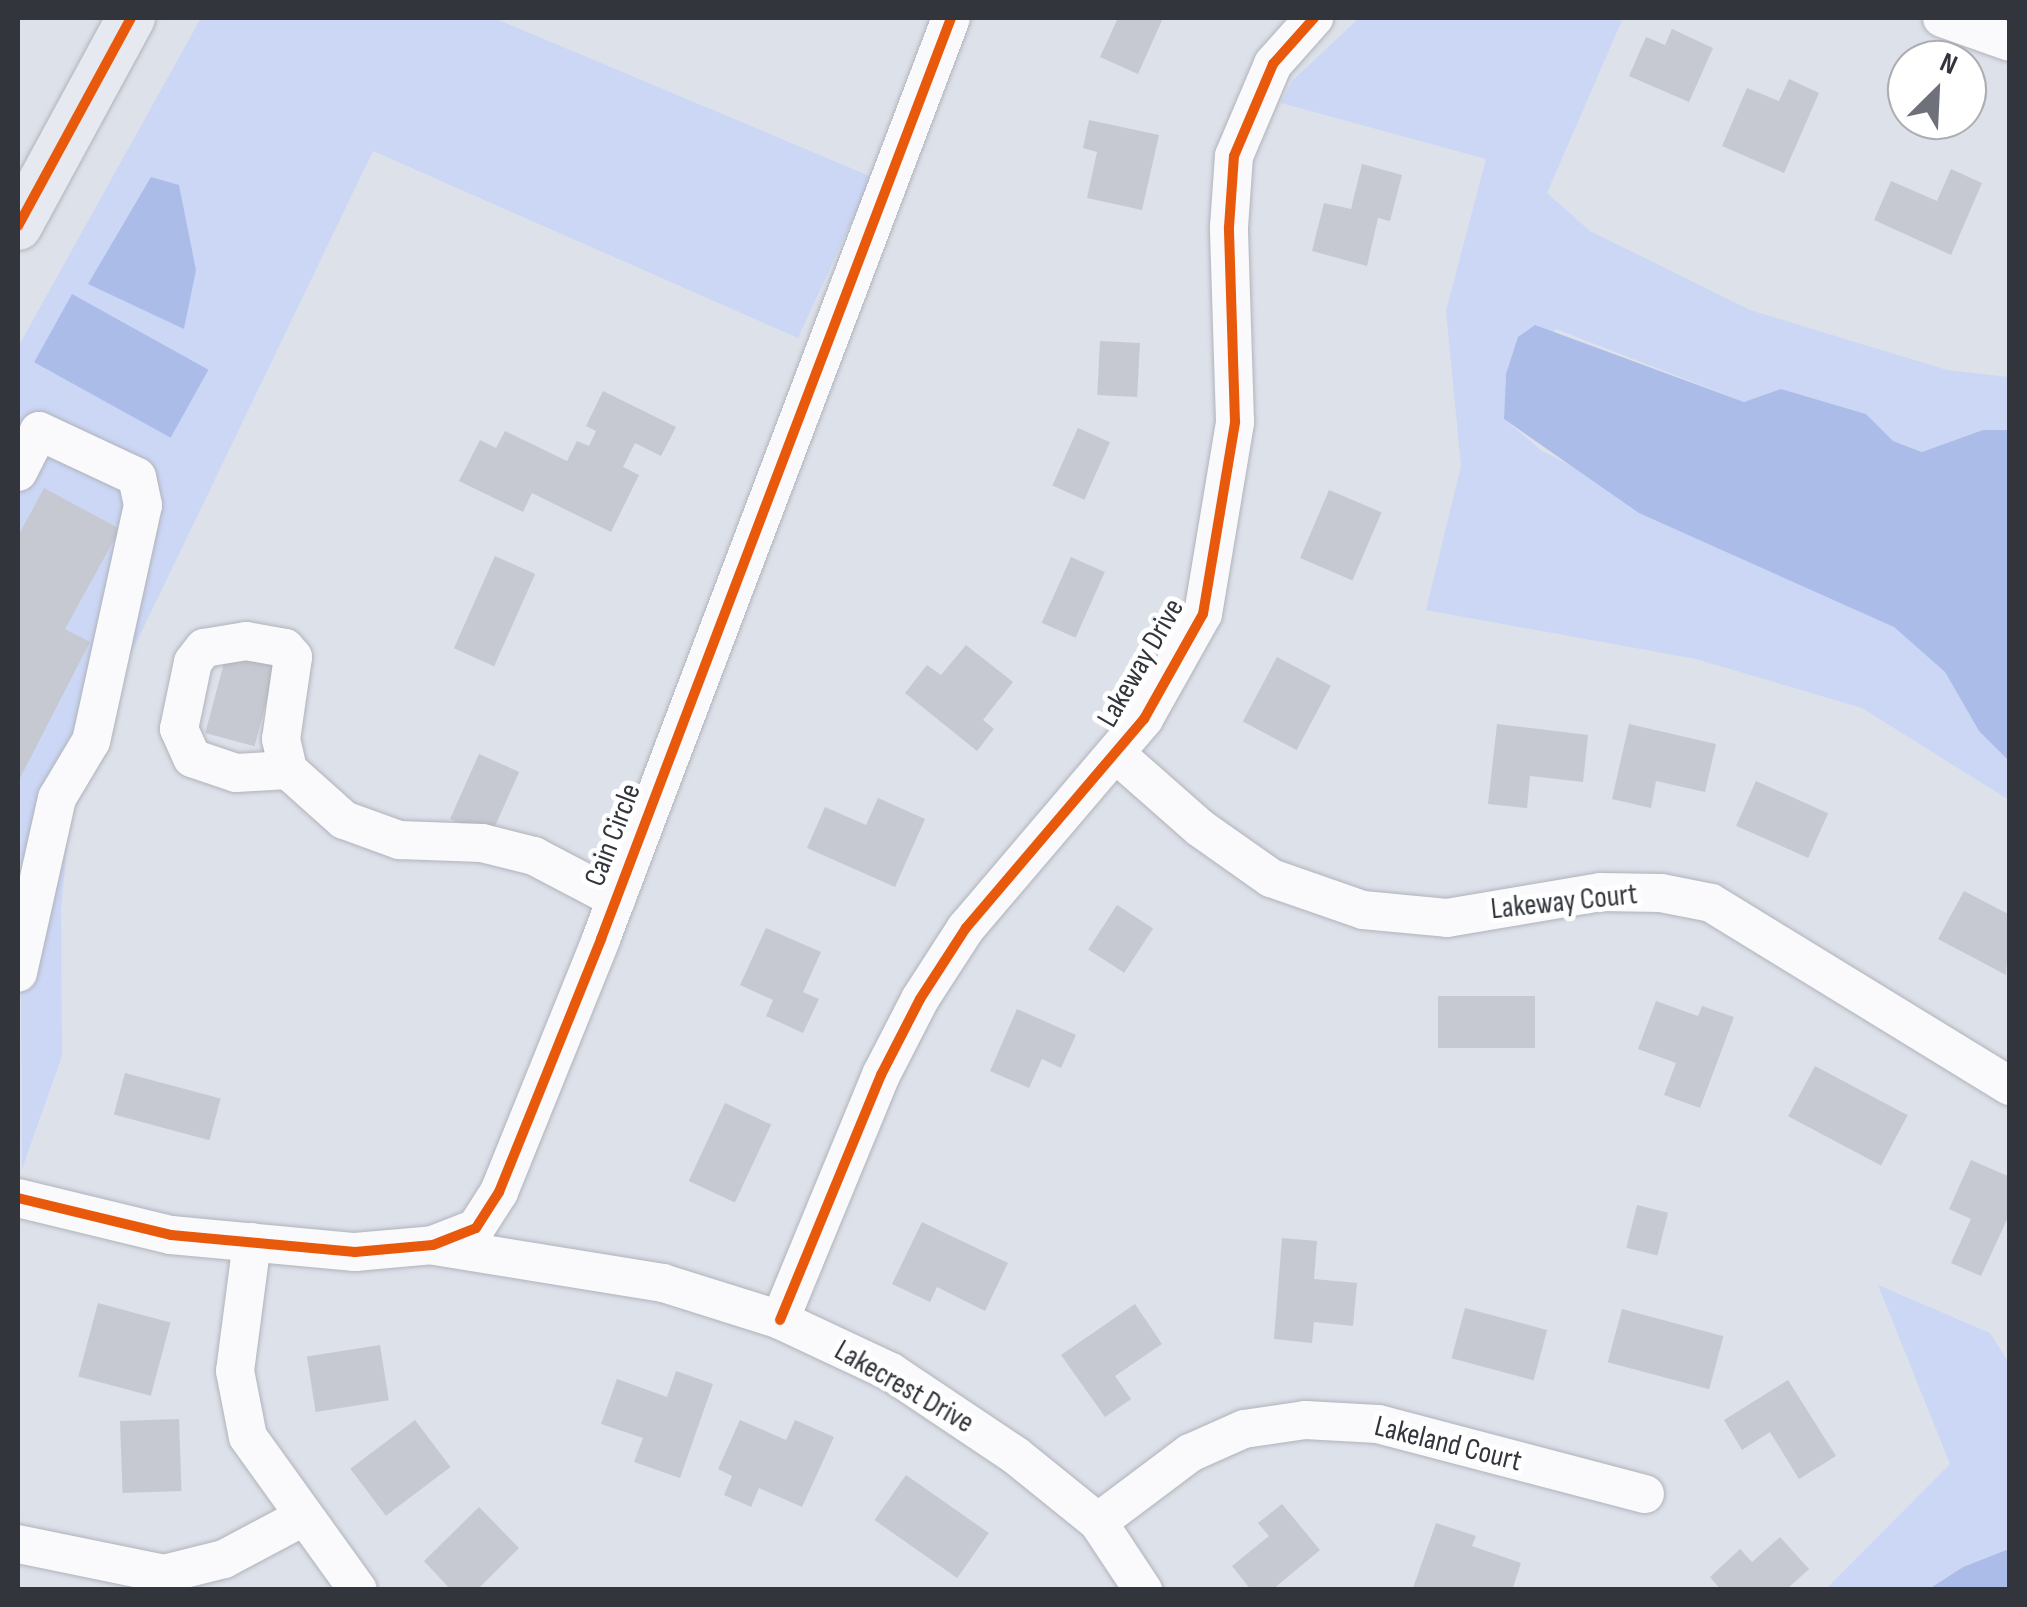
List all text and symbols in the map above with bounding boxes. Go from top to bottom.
north arrow [1887,40,1987,140]
text: N [1935,46,1962,82]
street label: Lakeway Drive [1090,592,1192,734]
street label: Cain Circle [577,779,649,891]
street label: Lakeway Court [1489,876,1639,928]
street label: Lakecrest Drive [828,1333,980,1441]
street label: Lakeland Court [1371,1408,1525,1480]

